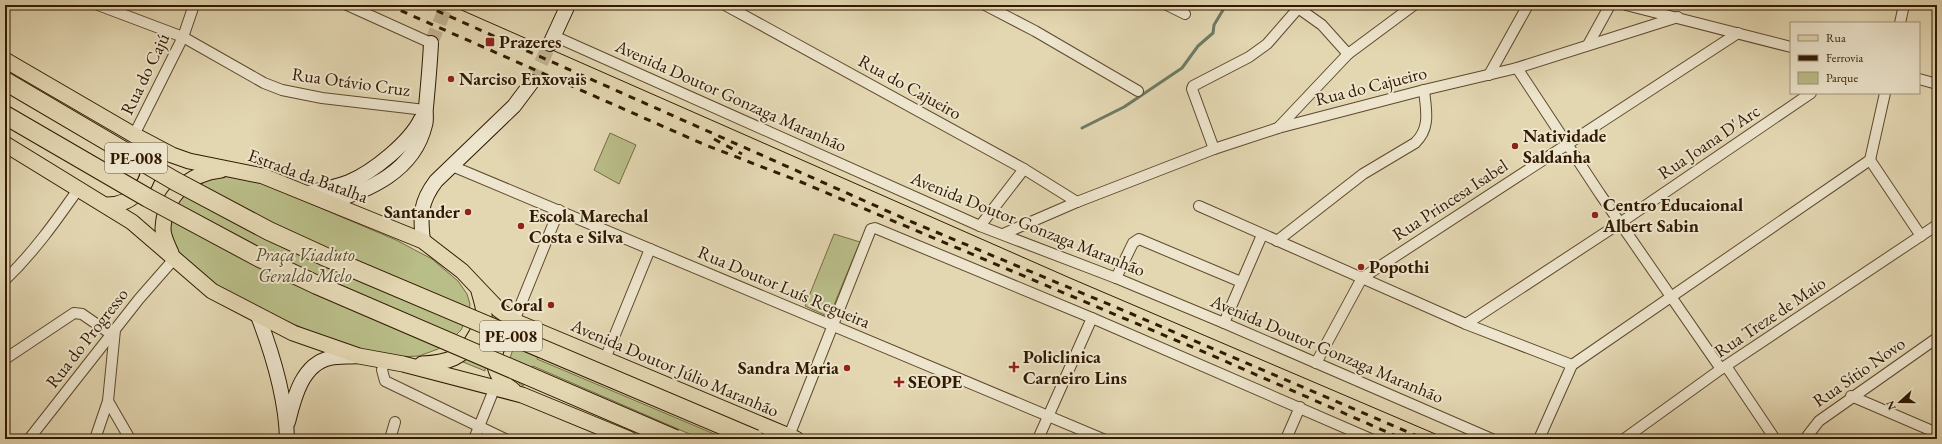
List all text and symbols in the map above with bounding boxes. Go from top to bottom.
legend [1790,22,1920,94]
street label: Rua do Cajú [115,29,174,118]
place label: Prazeres [499,30,562,53]
text: Rua [1826,30,1846,46]
street label: Avenida Doutor Gonzaga Maranhão [611,34,851,157]
marker: Prazeres [484,36,496,48]
street label: Rua do Cajueiro [855,49,966,124]
text: Ferrovia [1826,50,1863,66]
street label: Rua do Cajueiro [1313,60,1429,111]
street label: Rua Otávio Cruz [290,62,412,101]
place label: Narciso Enxovais [459,67,587,90]
text: Parque [1826,70,1858,86]
marker: Narciso Enxovais [446,74,456,84]
street label: Rua Joana D'Arc [1653,99,1764,184]
place label: Natividade Saldanha [1523,124,1607,168]
marker: Natividade Saldanha [1510,141,1520,151]
road number: PE-008 [105,143,167,173]
street label: Estrada da Batalha [245,143,372,208]
street label: Rua Princesa Isabel [1388,154,1512,246]
street label: Avenida Doutor Gonzaga Maranhão [907,166,1149,281]
place label: Centro Educaional Albert Sabin [1602,193,1743,237]
place label: Santander [384,200,461,223]
place label: Escola Marechal Costa e Silva [529,204,648,248]
marker: Santander [463,207,473,217]
marker: Centro Educaional Albert Sabin [1590,210,1600,220]
marker: Escola Marechal Costa e Silva [516,221,526,231]
street label: Rua Doutor Luís Regueira [695,240,875,334]
park label: Praça Viaduto Geraldo Melo [255,243,355,287]
place label: Popothi [1369,255,1430,278]
marker: Popothi [1356,262,1366,272]
street label: Rua Treze de Maio [1709,271,1830,362]
street label: Rua do Progresso [40,283,133,392]
street label: Avenida Doutor Gonzaga Maranhão [1206,289,1447,408]
place label: Coral [501,293,543,316]
marker: Coral [546,300,556,310]
street label: Avenida Doutor Júlio Maranhão [567,313,783,422]
road number: PE-008 [480,321,542,351]
street label: Rua Sítio Novo [1809,332,1909,412]
place label: Policlinica Carneiro Lins [1023,345,1127,389]
place label: Sandra Maria [738,356,839,379]
marker: Policlinica Carneiro Lins [1008,361,1020,373]
marker: Sandra Maria [842,363,852,373]
place label: SEOPE [908,370,963,393]
marker: SEOPE [893,376,905,388]
north arrow [1880,382,1920,422]

